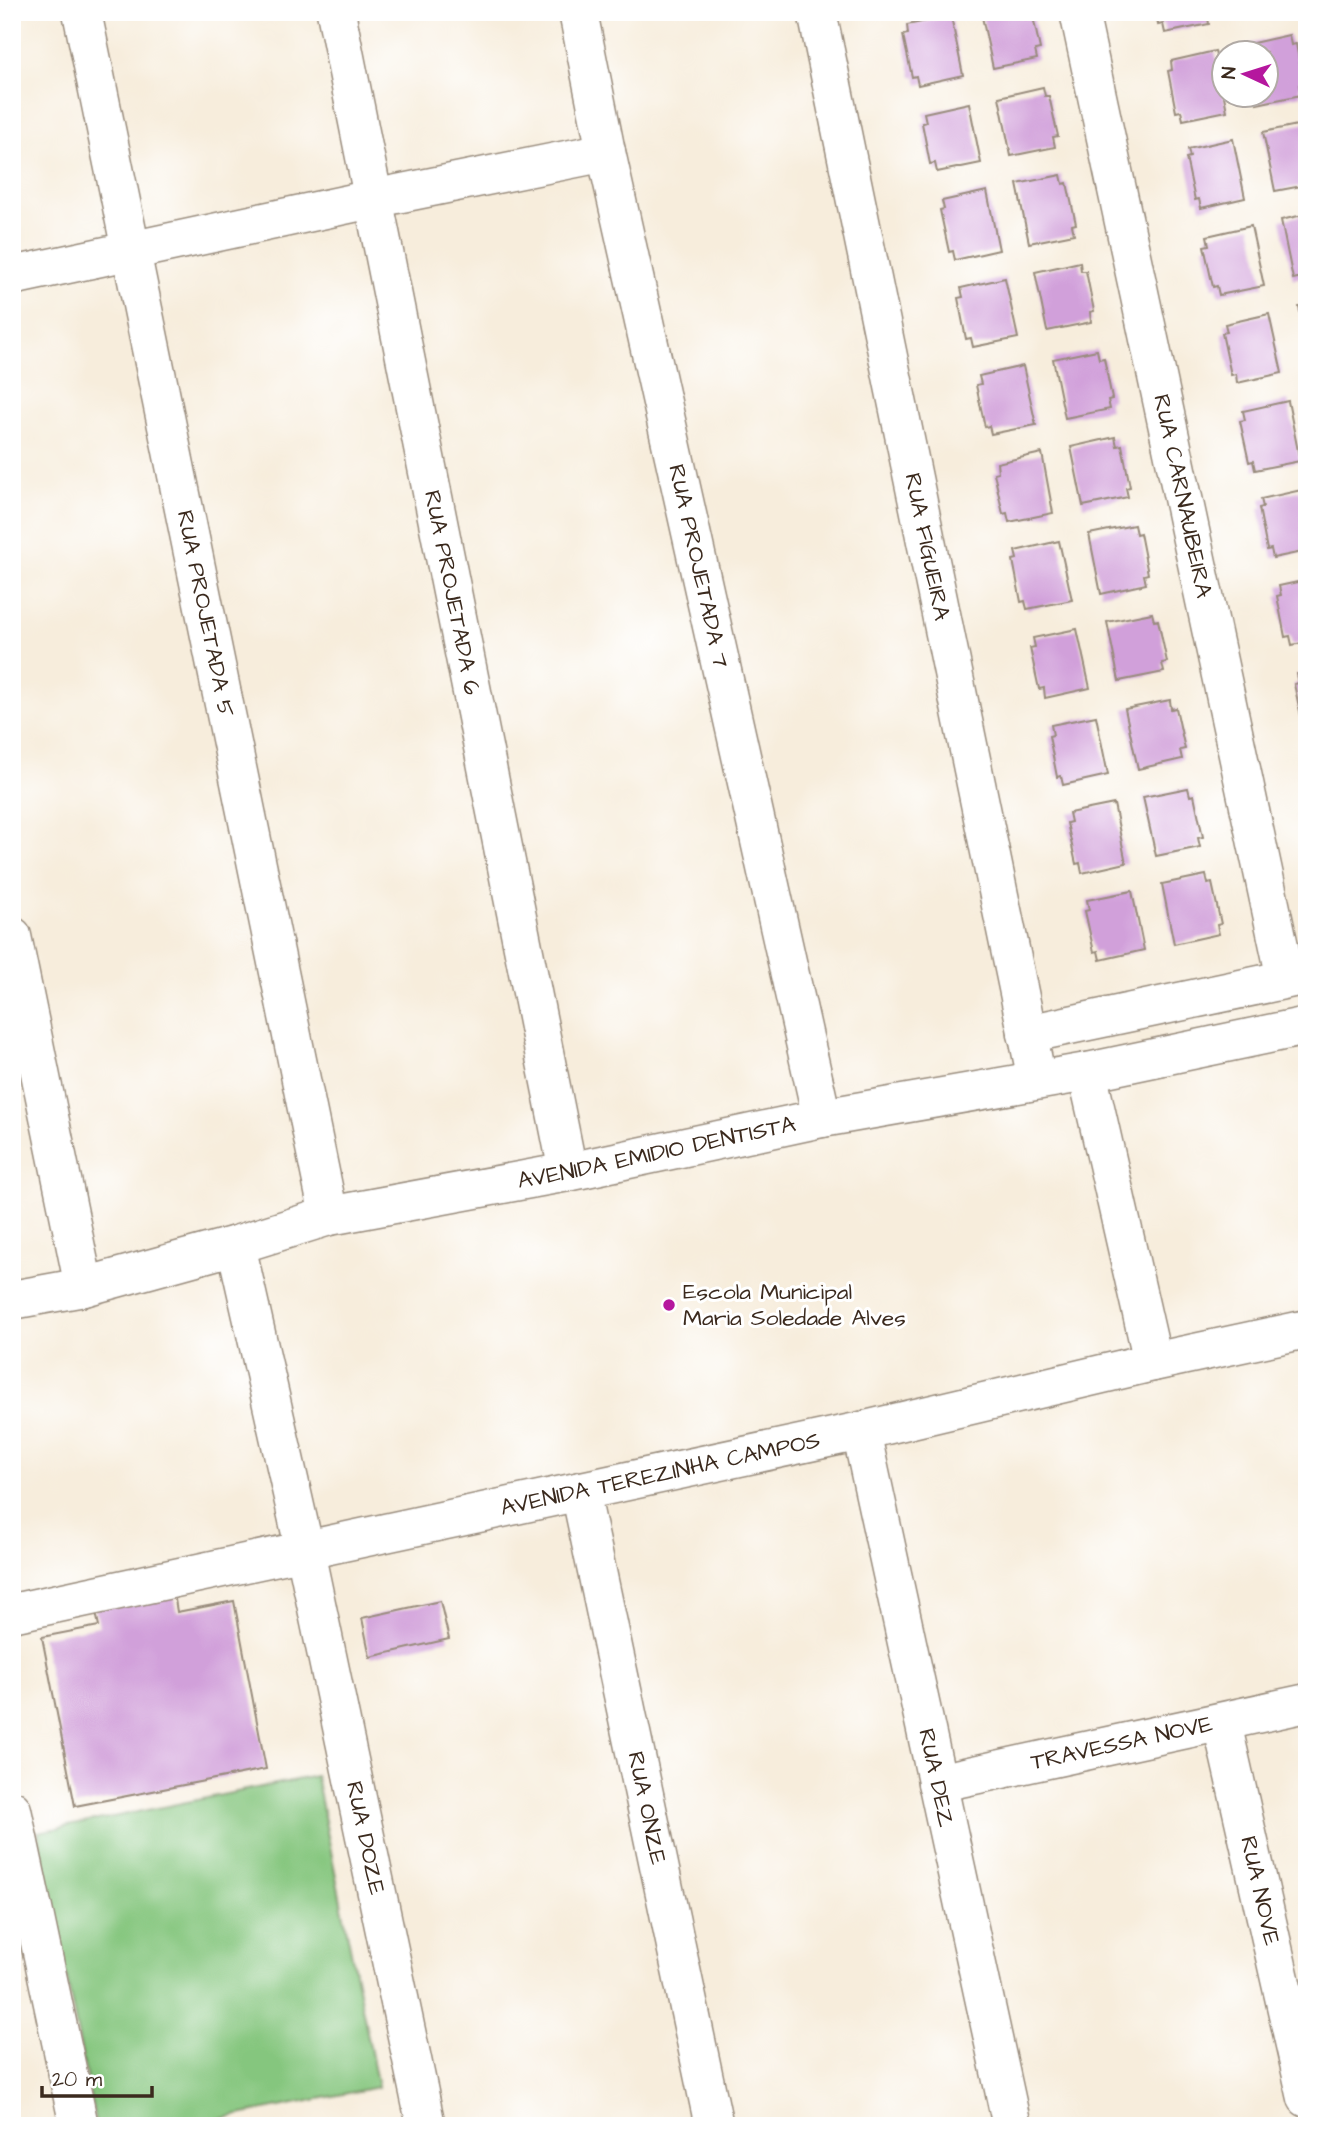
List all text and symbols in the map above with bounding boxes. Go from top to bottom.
north arrow [1210,38,1280,108]
text: N [1216,66,1243,80]
street label: RUA CARNAUBEIRA [1145,391,1220,601]
street label: RUA PROJETADA 7 [660,461,737,671]
street label: RUA FIGUEIRA [896,470,958,624]
street label: RUA PROJETADA 6 [416,487,488,698]
street label: RUA PROJETADA 5 [169,507,242,719]
street label: AVENIDA EMIDIO DENTISTA [515,1108,799,1197]
place label: Escola Municipal Maria Soledade Alves [683,1276,906,1334]
marker: Escola Municipal Maria Soledade Alves [661,1297,677,1313]
street label: AVENIDA TEREZINHA CAMPOS [497,1424,823,1524]
street label: TRAVESSA NOVE [1028,1708,1216,1778]
street label: RUA DEZ [910,1726,963,1830]
street label: RUA ONZE [619,1749,674,1868]
street label: RUA DOZE [338,1778,393,1898]
street label: RUA NOVE [1232,1833,1288,1949]
scale bar [42,2054,152,2098]
text: 20 m [52,2065,103,2094]

